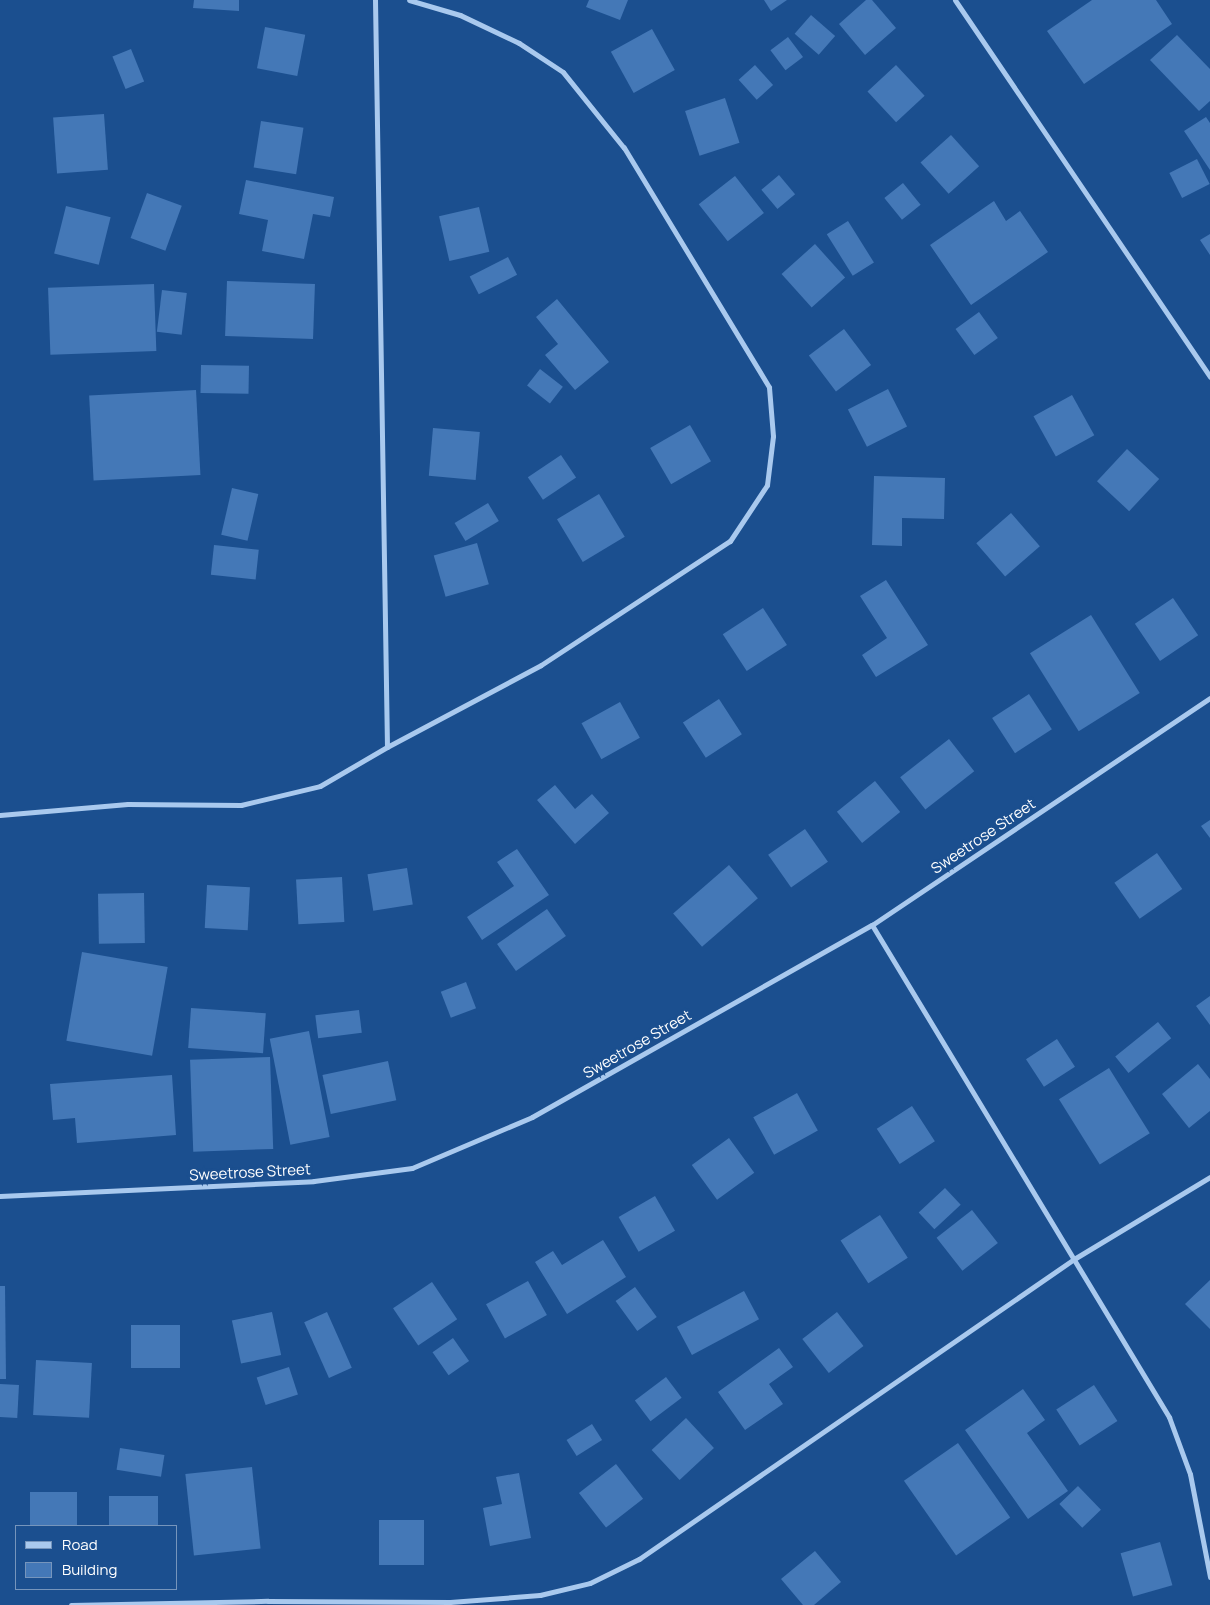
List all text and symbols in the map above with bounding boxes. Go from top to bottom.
street label: Sweetrose Street [927,794,1039,878]
street label: Sweetrose Street [580,1006,694,1082]
street label: Sweetrose Street [189,1160,311,1184]
legend [15,1525,178,1590]
text: Road [62,1534,98,1555]
text: Building [62,1559,117,1580]

